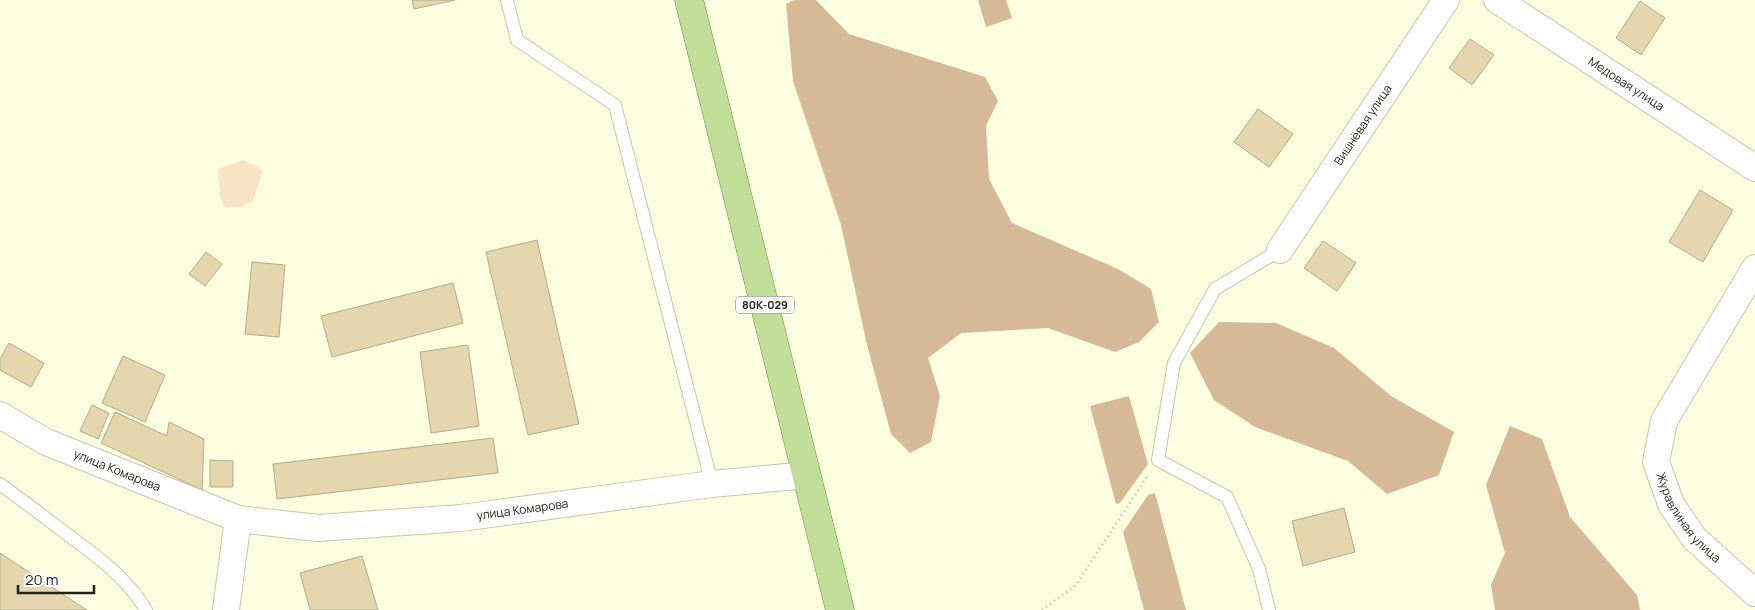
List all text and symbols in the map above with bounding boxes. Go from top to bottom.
street label: Медовая улица [1585,53,1668,115]
street label: Вишнёвая улица [1330,81,1395,168]
road number: 80К-029 [736,296,794,314]
street label: улица Комарова [71,445,163,495]
street label: Журавлиная улица [1652,470,1725,566]
street label: улица Комарова [475,495,569,524]
scale bar [18,562,94,594]
text: 20 m [25,569,58,590]

